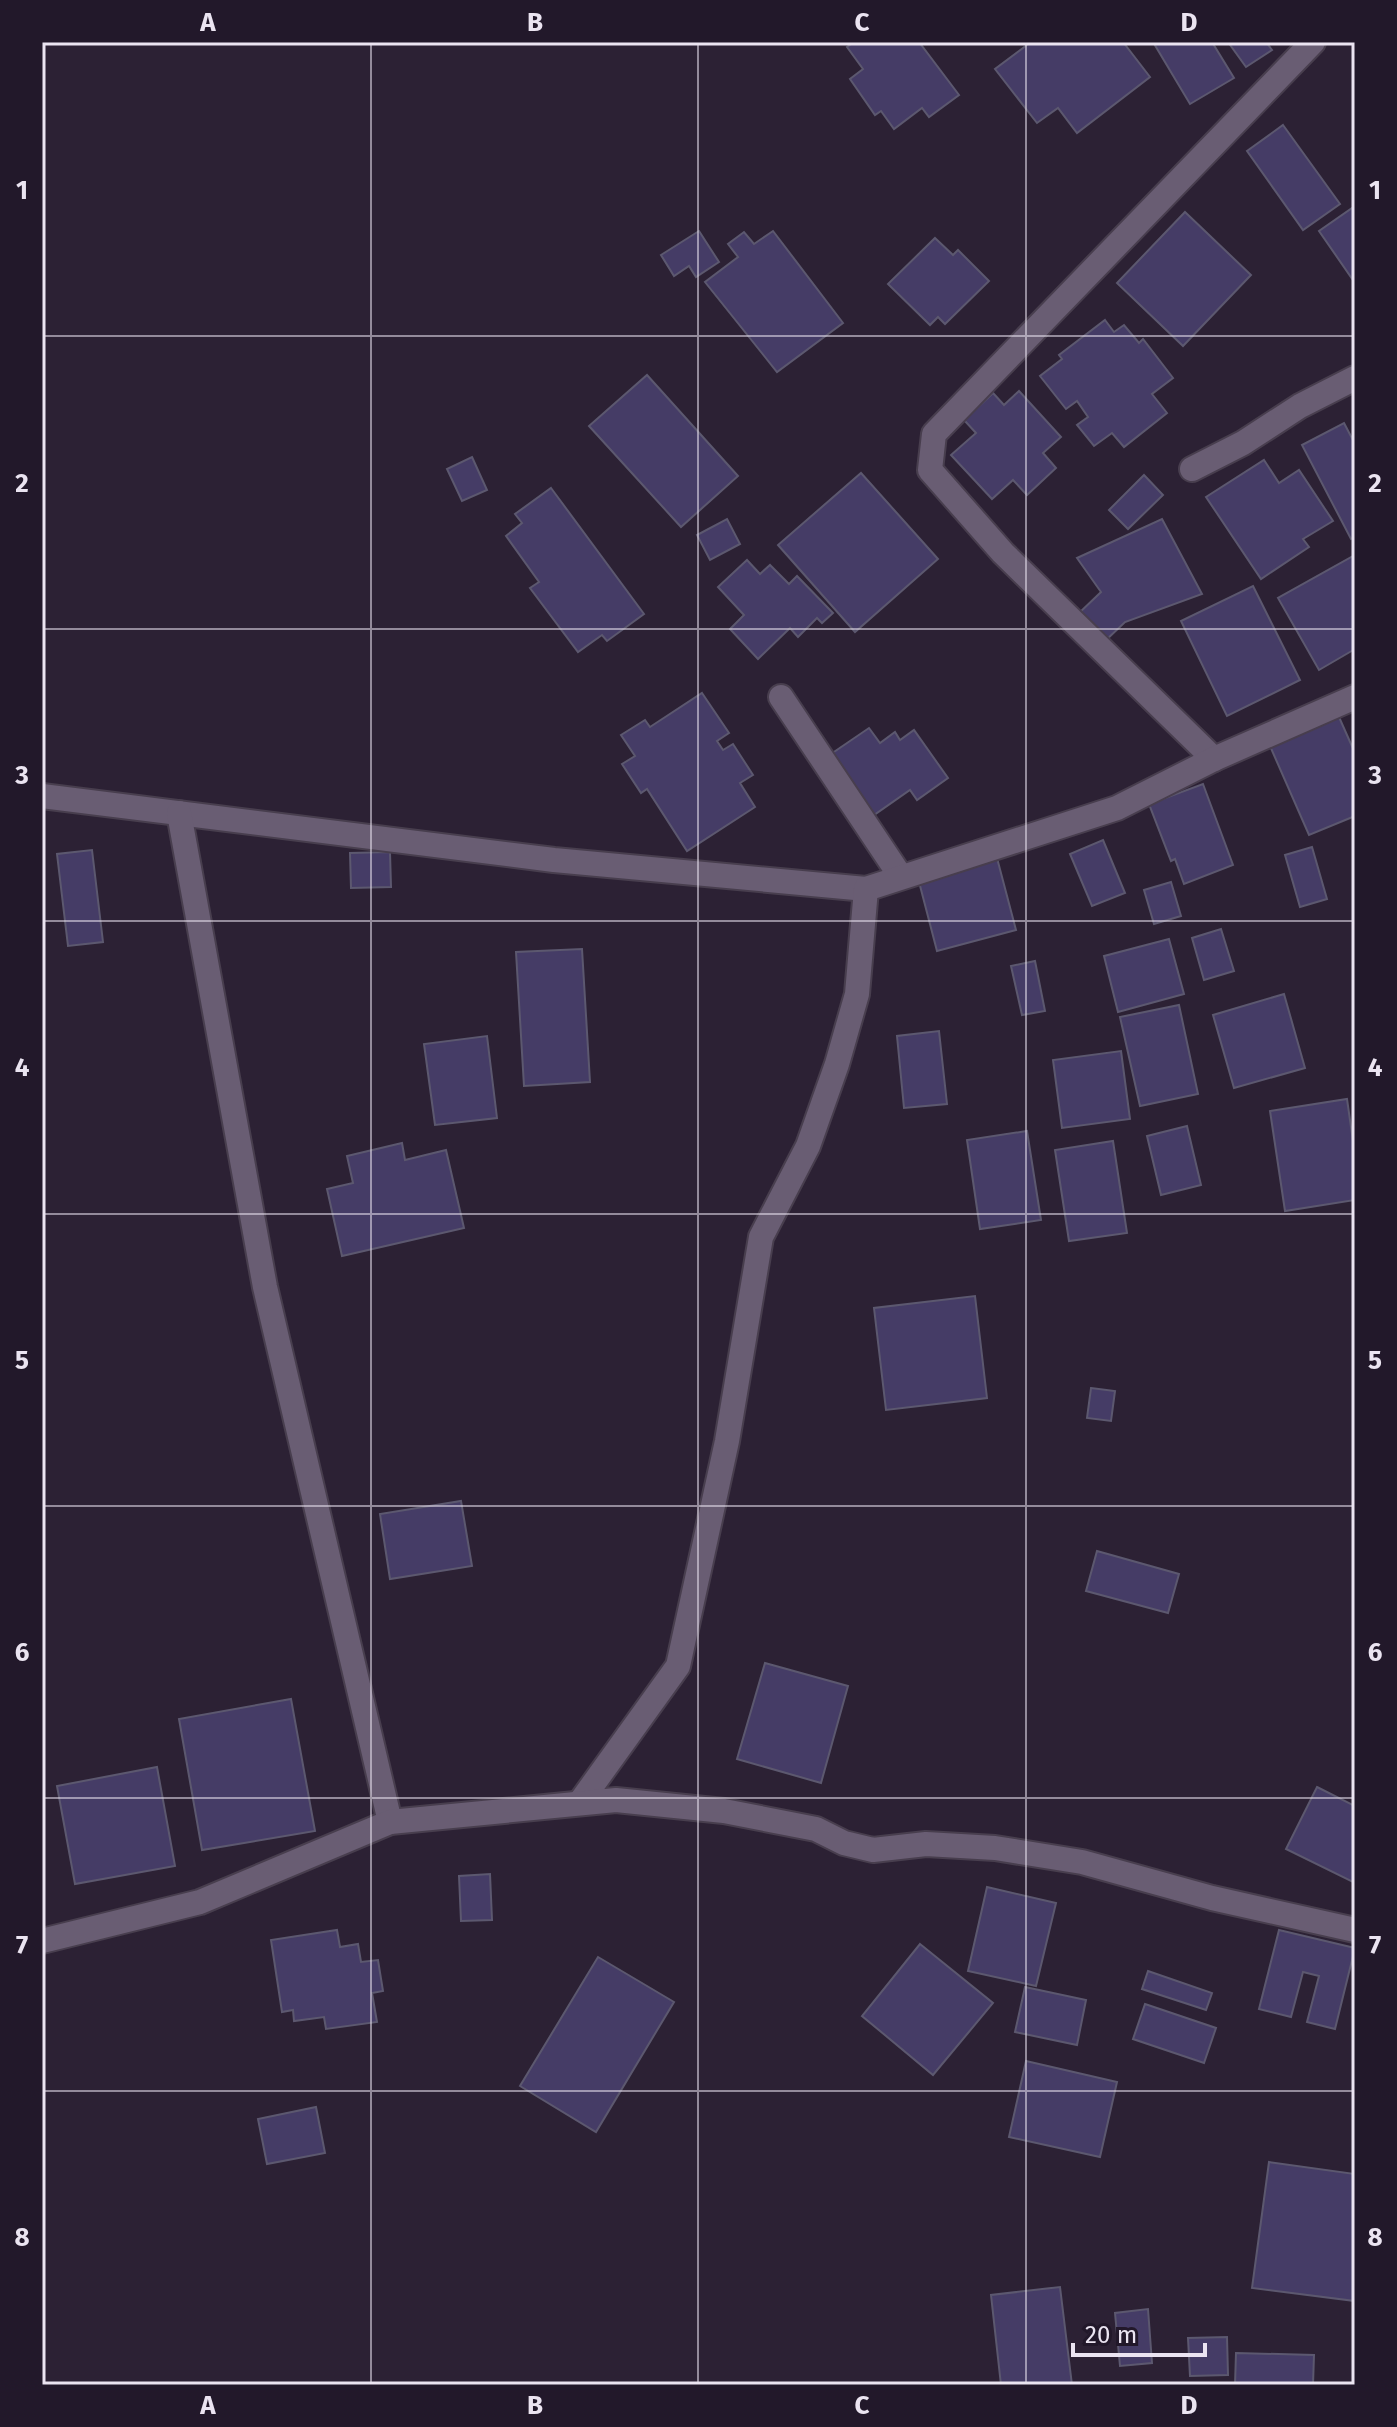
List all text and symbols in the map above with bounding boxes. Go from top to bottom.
text: A [199,7,216,38]
text: B [527,7,543,38]
text: C [855,7,870,38]
text: D [1181,7,1198,38]
text: 1 [16,175,28,206]
text: 1 [1369,175,1381,206]
text: 2 [15,468,29,499]
text: 2 [1368,468,1382,499]
text: 3 [14,760,29,791]
text: 3 [1367,760,1382,791]
text: 4 [15,1052,30,1083]
text: 4 [1368,1052,1383,1083]
text: 5 [15,1345,29,1376]
text: 5 [1368,1345,1382,1376]
text: 6 [15,1637,30,1668]
text: 6 [1368,1637,1383,1668]
text: 7 [16,1930,28,1961]
text: 7 [1369,1930,1381,1961]
text: 8 [14,2222,30,2253]
text: 8 [1367,2222,1383,2253]
scale bar [1073,2307,1205,2357]
text: 20 m [1085,2321,1137,2349]
text: A [199,2390,216,2421]
text: B [527,2390,543,2421]
text: C [855,2390,870,2421]
text: D [1181,2390,1198,2421]

